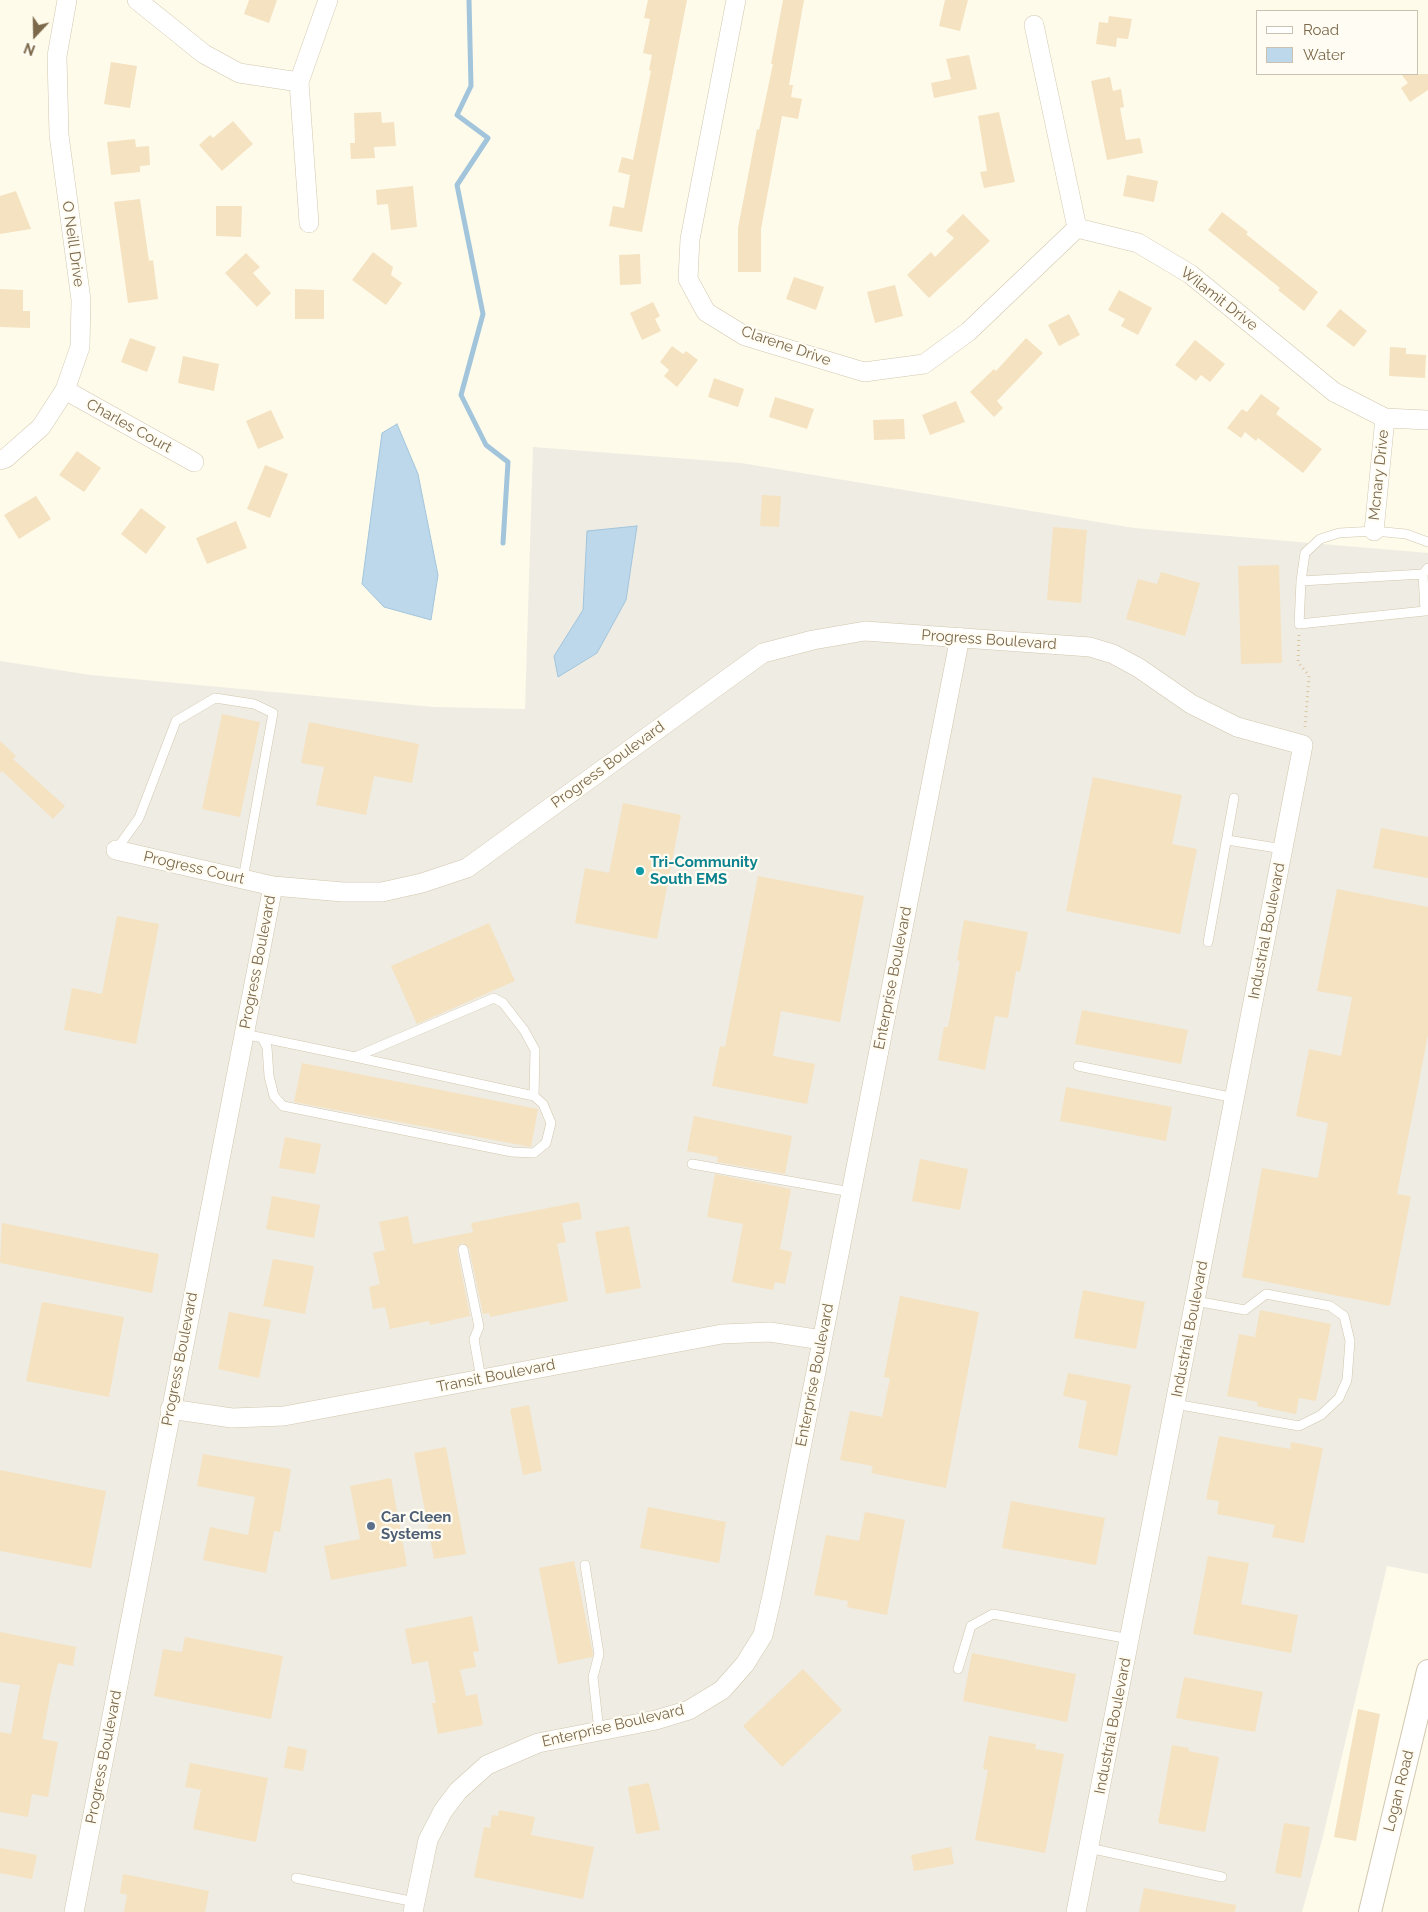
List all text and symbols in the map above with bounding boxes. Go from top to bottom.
north arrow [10,10,60,60]
legend [1256,10,1418,75]
text: Road [1303,21,1339,39]
text: N [22,40,37,58]
text: Water [1303,46,1345,64]
street label: O Neill Drive [58,200,88,288]
street label: Wilamit Drive [1177,263,1261,335]
street label: Clarene Drive [739,322,833,370]
street label: Charles Court [83,395,175,457]
street label: Mcnary Drive [1365,429,1393,521]
street label: Progress Boulevard [921,626,1057,654]
street label: Progress Boulevard [548,718,668,812]
street label: Progress Court [142,848,246,888]
place label: Tri-Community South EMS [650,853,758,888]
street label: Industrial Boulevard [1245,861,1289,1001]
marker: Tri-Community South EMS [634,865,646,877]
street label: Progress Boulevard [236,894,280,1030]
street label: Enterprise Boulevard [870,905,916,1051]
street label: Industrial Boulevard [1168,1259,1212,1399]
street label: Progress Boulevard [158,1291,202,1427]
street label: Enterprise Boulevard [792,1302,838,1448]
street label: Transit Boulevard [435,1356,557,1396]
place label: Car Cleen Systems [381,1508,451,1543]
marker: Car Cleen Systems [365,1520,377,1532]
street label: Industrial Boulevard [1091,1656,1135,1796]
street label: Progress Boulevard [82,1689,126,1825]
street label: Enterprise Boulevard [540,1701,686,1751]
street label: Logan Road [1380,1748,1418,1834]

